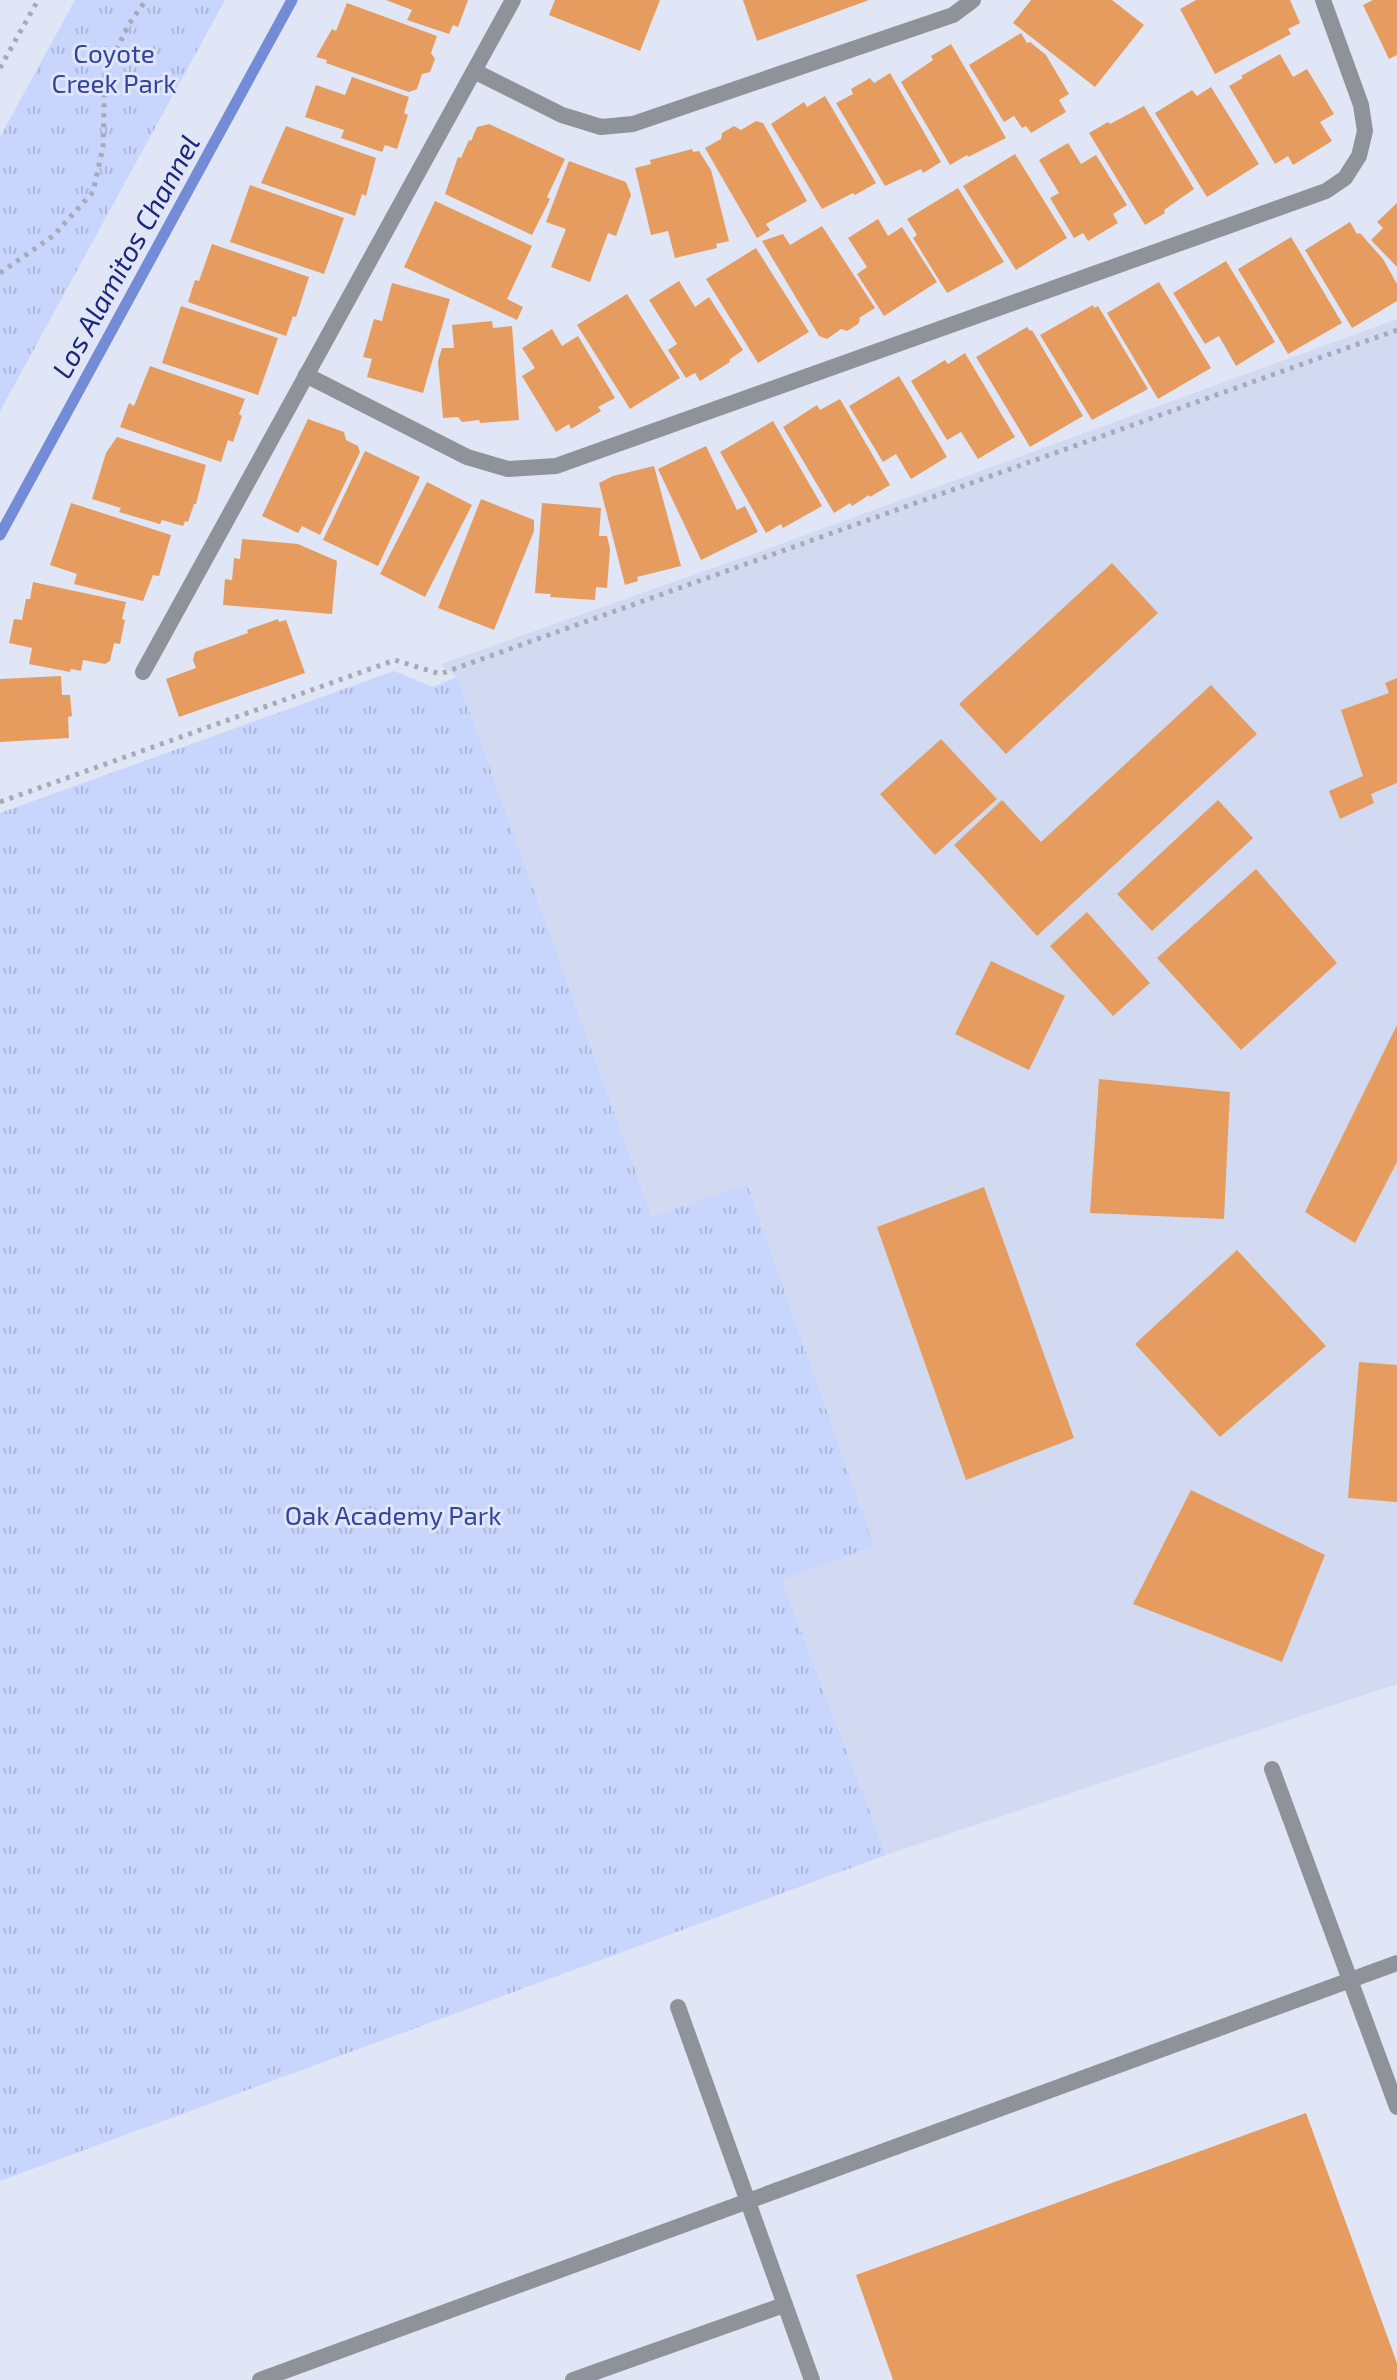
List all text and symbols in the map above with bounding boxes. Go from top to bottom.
park label: Coyote Creek Park [52,37,176,98]
water label: Los Alamitos Channel [44,128,206,384]
park label: Oak Academy Park [285,1499,501,1530]

